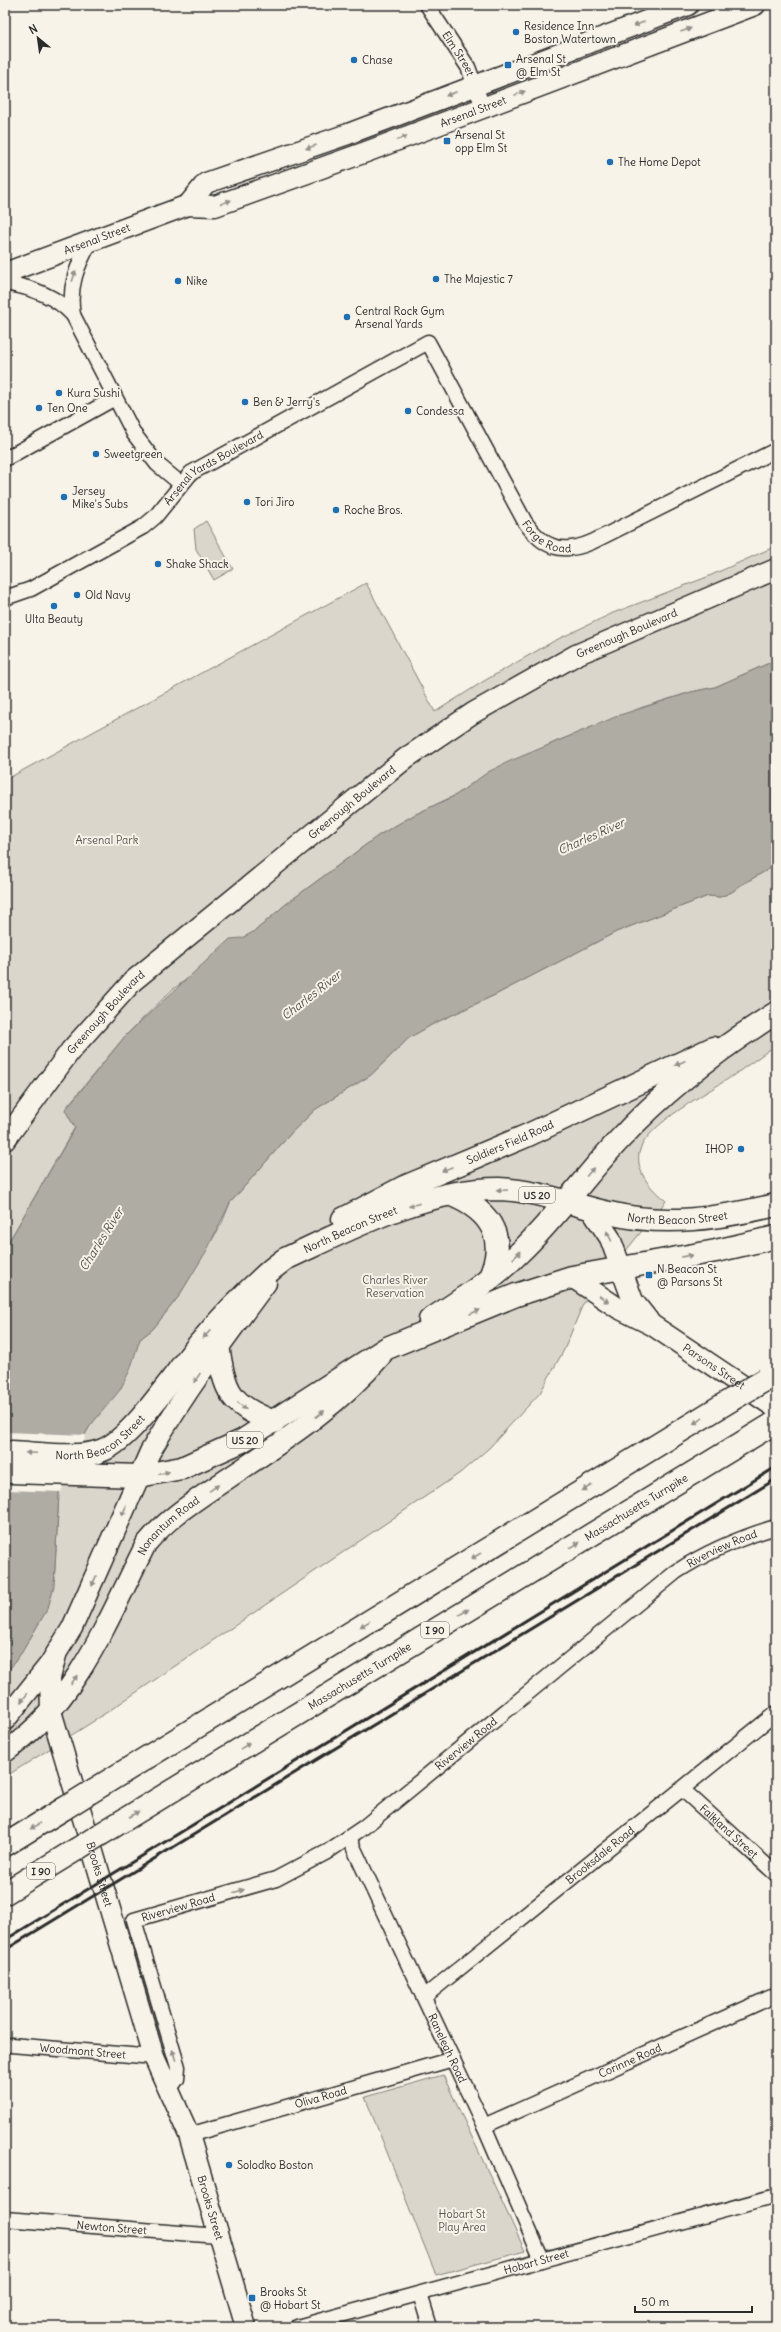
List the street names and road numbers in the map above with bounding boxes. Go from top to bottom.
street label: Elm Street [439,28,478,78]
street label: Arsenal Street [438,93,508,130]
street label: Arsenal Street [62,220,132,258]
street label: Arsenal Yards Boulevard [161,427,266,508]
street label: Forge Road [519,517,572,555]
street label: Greenough Boulevard [574,605,680,661]
street label: Greenough Boulevard [305,762,399,842]
street label: Greenough Boulevard [64,967,148,1057]
street label: Soldiers Field Road [464,1117,556,1167]
road number: US 20 [519,1187,555,1203]
street label: North Beacon Street [301,1203,399,1256]
street label: North Beacon Street [626,1208,729,1227]
street label: Parsons Street [680,1341,748,1392]
street label: North Beacon Street [55,1411,148,1462]
road number: US 20 [227,1432,263,1448]
street label: Massachusetts Turnpike [582,1471,690,1544]
street label: Nonantum Road [135,1493,202,1558]
street label: Riverview Road [684,1526,759,1571]
road number: I 90 [421,1622,449,1638]
street label: Massachusetts Turnpike [305,1639,414,1713]
street label: Riverview Road [432,1714,500,1773]
street label: Falkland Street [697,1801,761,1861]
street label: Brooksdale Road [563,1823,637,1887]
street label: Brooks Street [83,1840,116,1908]
road number: I 90 [27,1863,55,1879]
street label: Riverview Road [140,1890,217,1925]
street label: Ranelegh Road [425,2011,470,2085]
street label: Woodmont Street [39,2040,127,2062]
street label: Corinne Road [596,2040,664,2081]
street label: Oliva Road [293,2083,349,2111]
street label: Brooks Street [194,2174,227,2242]
street label: Newton Street [76,2218,148,2237]
street label: Hobart Street [502,2246,571,2277]

